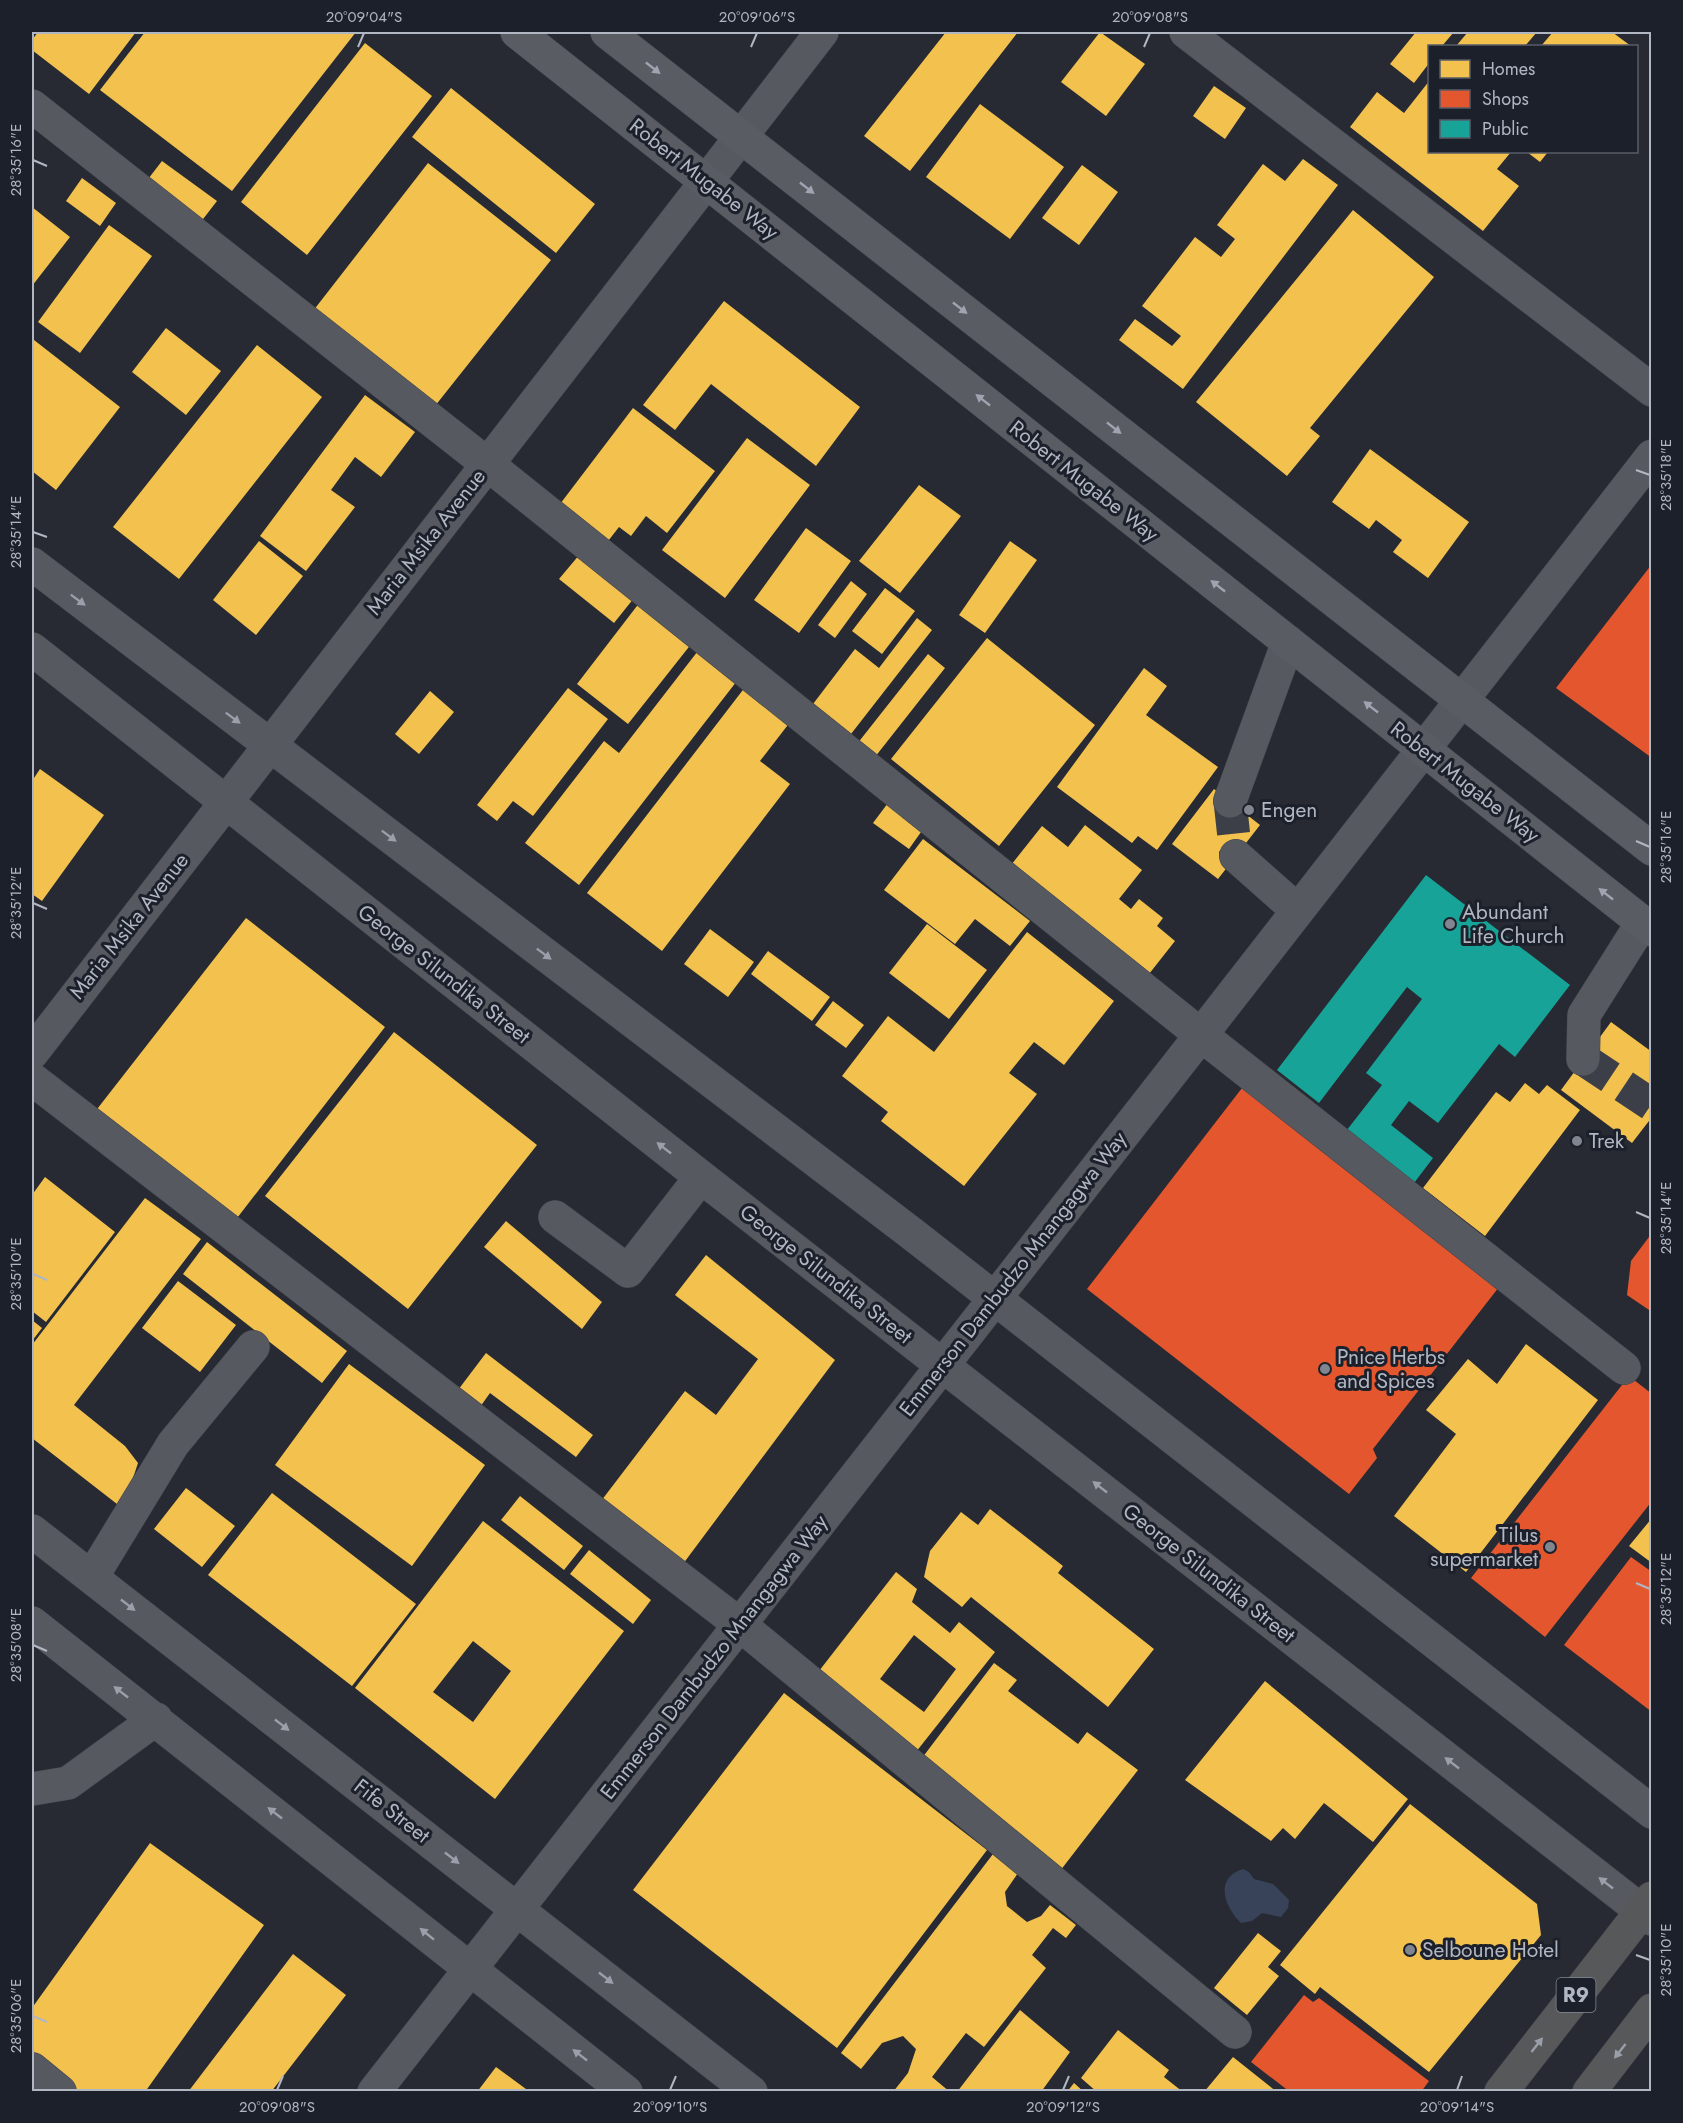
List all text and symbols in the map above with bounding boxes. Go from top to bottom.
text: 20°09'04"S [326,6,402,28]
text: 20°09'06"S [719,6,795,28]
text: 20°09'08"S [1112,6,1188,28]
legend [1428,45,1638,153]
text: Homes [1482,56,1535,82]
one-way arrow [646,61,661,73]
text: Shops [1482,86,1529,112]
street label: Robert Mugabe Way [623,111,785,247]
text: Public [1482,116,1529,142]
text: 28°35'16"E [5,124,27,196]
one-way arrow [799,181,815,194]
one-way arrow [952,302,968,314]
one-way arrow [975,395,990,407]
street label: Robert Mugabe Way [1003,413,1165,549]
one-way arrow [1106,422,1121,434]
text: 28°35'18"E [1655,439,1677,511]
street label: Maria Msika Avenue [359,462,493,621]
text: 28°35'14"E [5,496,27,568]
one-way arrow [1210,581,1225,593]
one-way arrow [70,593,86,606]
one-way arrow [1363,702,1378,714]
one-way arrow [226,711,241,723]
street label: Robert Mugabe Way [1384,714,1546,850]
place label: Engen [1261,795,1317,825]
marker: Engen [1242,803,1256,817]
text: 28°35'16"E [1655,811,1677,883]
one-way arrow [381,829,396,841]
street label: Maria Msika Avenue [62,846,196,1005]
text: 28°35'12"E [5,867,27,939]
one-way arrow [1598,888,1613,900]
street label: George Silundika Street [351,897,537,1051]
place label: Abundant Life Church [1462,897,1564,951]
marker: Abundant Life Church [1443,917,1457,931]
one-way arrow [536,947,552,960]
street label: Emmerson Dambudzo Mnangagwa Way [892,1125,1134,1423]
place label: Trek [1589,1126,1625,1156]
marker: Trek [1570,1134,1584,1148]
one-way arrow [656,1142,672,1155]
text: 28°35'14"E [1655,1182,1677,1254]
street label: George Silundika Street [733,1197,919,1351]
text: 28°35'10"E [5,1238,27,1310]
place label: Pnice Herbs and Spices [1337,1342,1445,1396]
marker: Pnice Herbs and Spices [1318,1362,1332,1376]
one-way arrow [1092,1482,1107,1494]
street label: George Silundika Street [1116,1496,1302,1650]
street label: Emmerson Dambudzo Mnangagwa Way [593,1508,835,1806]
place label: Tilus supermarket [1430,1520,1538,1574]
marker: Tilus supermarket [1543,1540,1557,1554]
text: 28°35'12"E [1655,1553,1677,1625]
one-way arrow [120,1599,136,1612]
text: 28°35'08"E [5,1608,27,1682]
one-way arrow [114,1687,129,1699]
one-way arrow [274,1719,289,1731]
one-way arrow [1444,1756,1460,1769]
street label: Fife Street [348,1772,436,1850]
one-way arrow [267,1807,282,1820]
one-way arrow [444,1851,460,1864]
one-way arrow [1598,1877,1613,1889]
text: 28°35'10"E [1655,1924,1677,1996]
one-way arrow [420,1929,435,1941]
place label: Selboune Hotel [1422,1935,1559,1965]
marker: Selboune Hotel [1403,1943,1417,1957]
one-way arrow [597,1972,613,1984]
road number: R9 [1556,1978,1596,2012]
text: 28°35'06"E [5,1979,27,2053]
one-way arrow [1530,2038,1542,2053]
one-way arrow [1614,2042,1626,2058]
one-way arrow [573,2050,588,2062]
text: 20°09'08"S [239,2096,315,2118]
text: 20°09'10"S [633,2096,707,2118]
text: 20°09'12"S [1026,2096,1100,2118]
text: 20°09'14"S [1420,2096,1494,2118]

